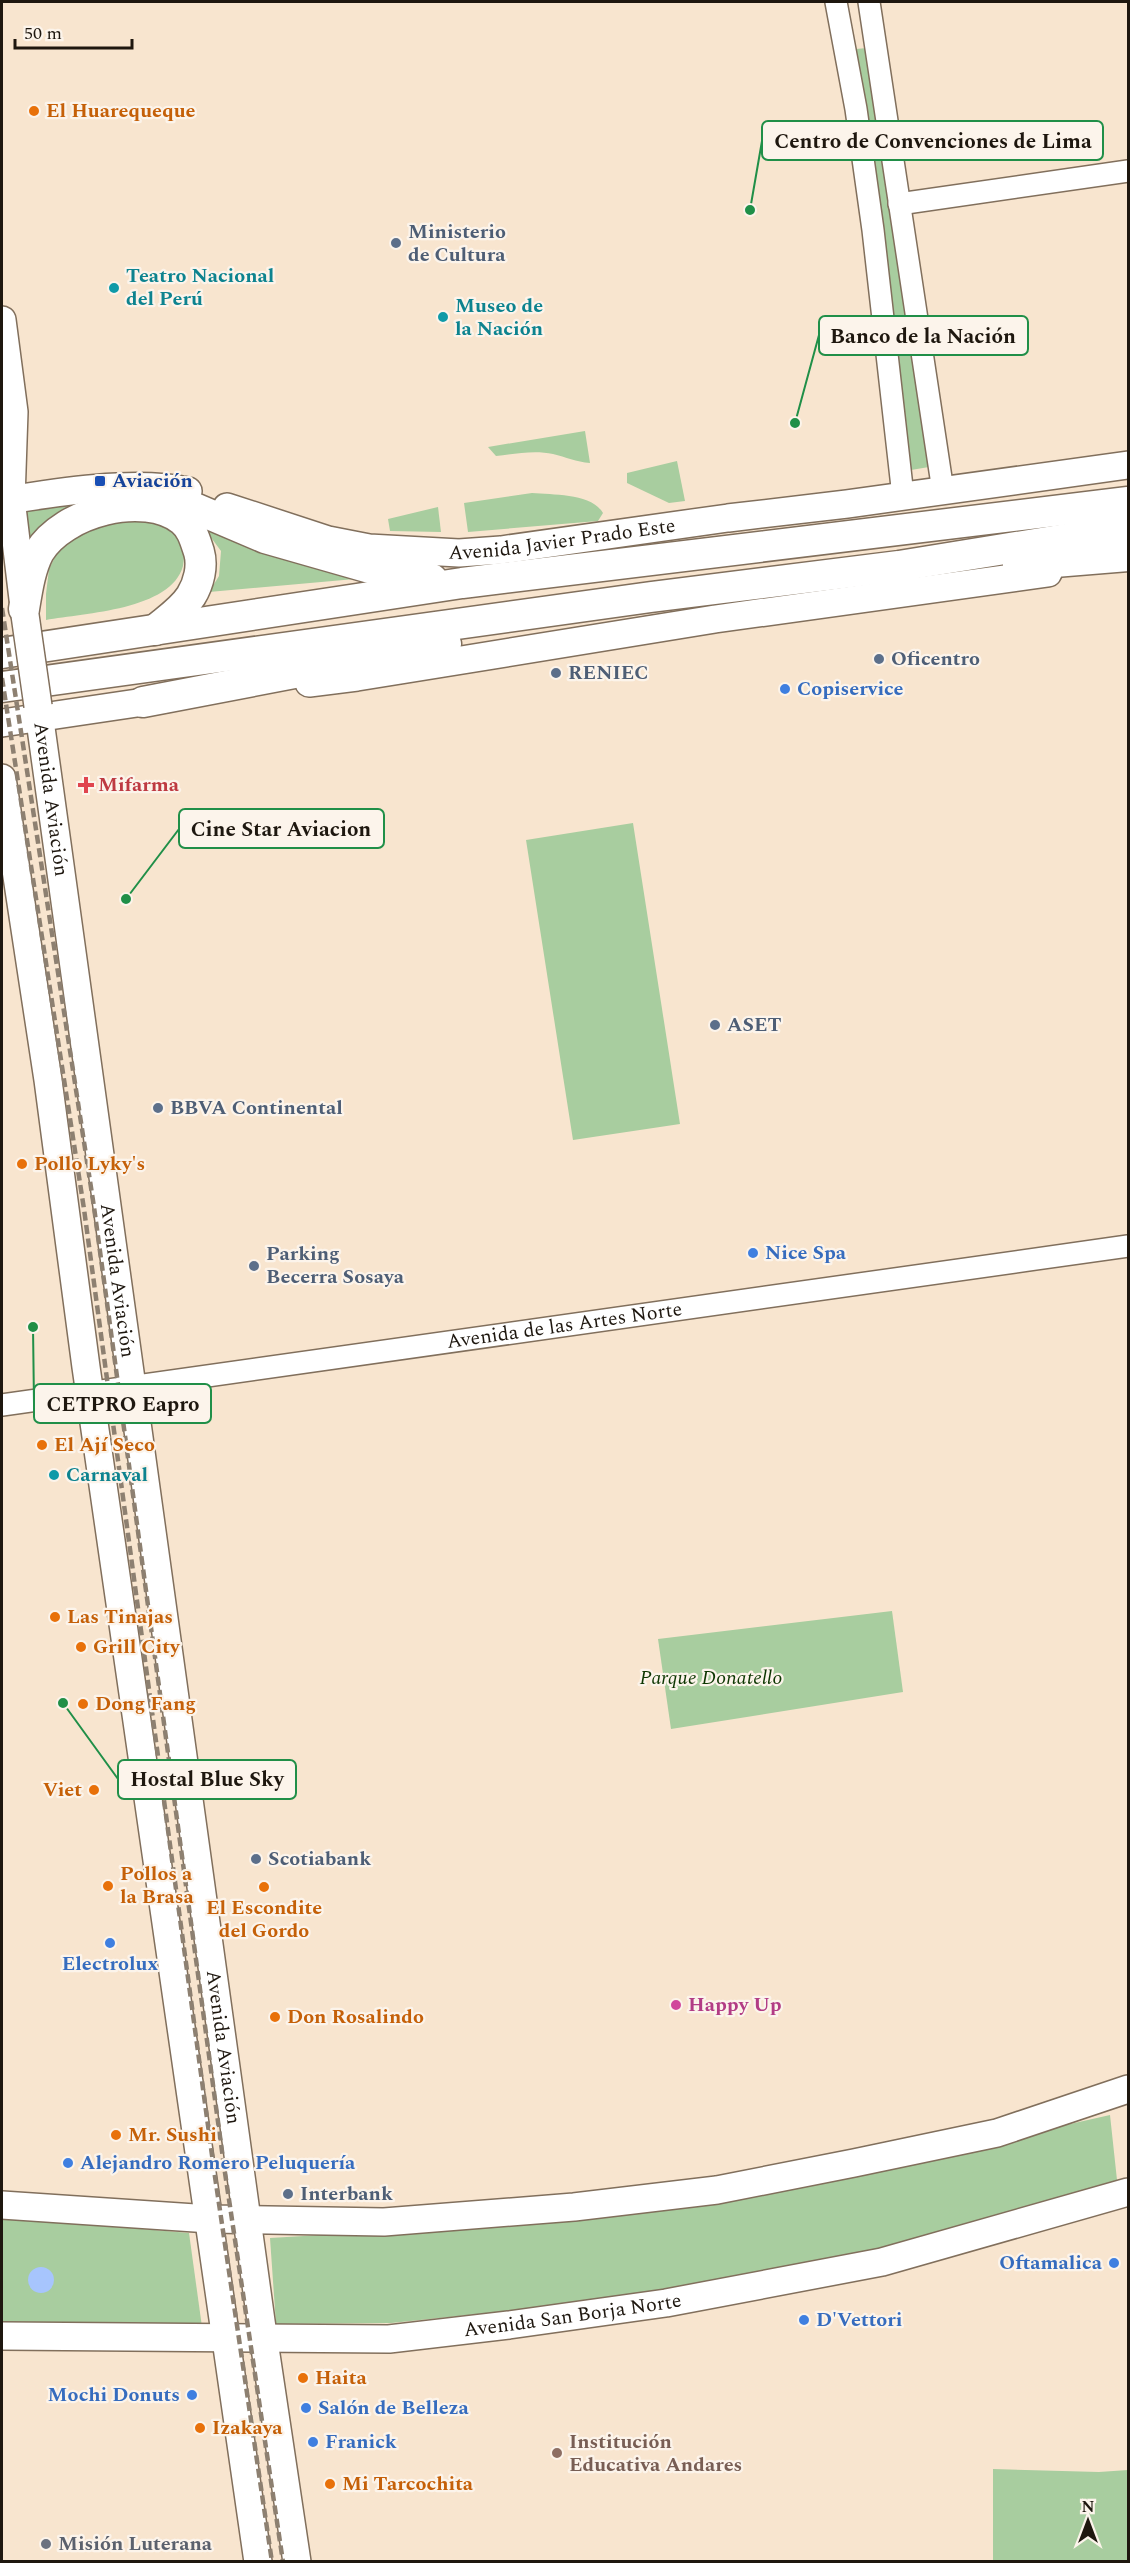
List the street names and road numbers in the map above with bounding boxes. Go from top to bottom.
street label: Avenida Javier Prado Este [448,511,677,568]
street label: Avenida Aviación [25,720,76,878]
street label: Avenida Aviación [92,1202,143,1360]
street label: Avenida de las Artes Norte [445,1294,684,1357]
street label: Avenida Aviación [198,1968,249,2126]
street label: Avenida San Borja Norte [462,2285,684,2345]

